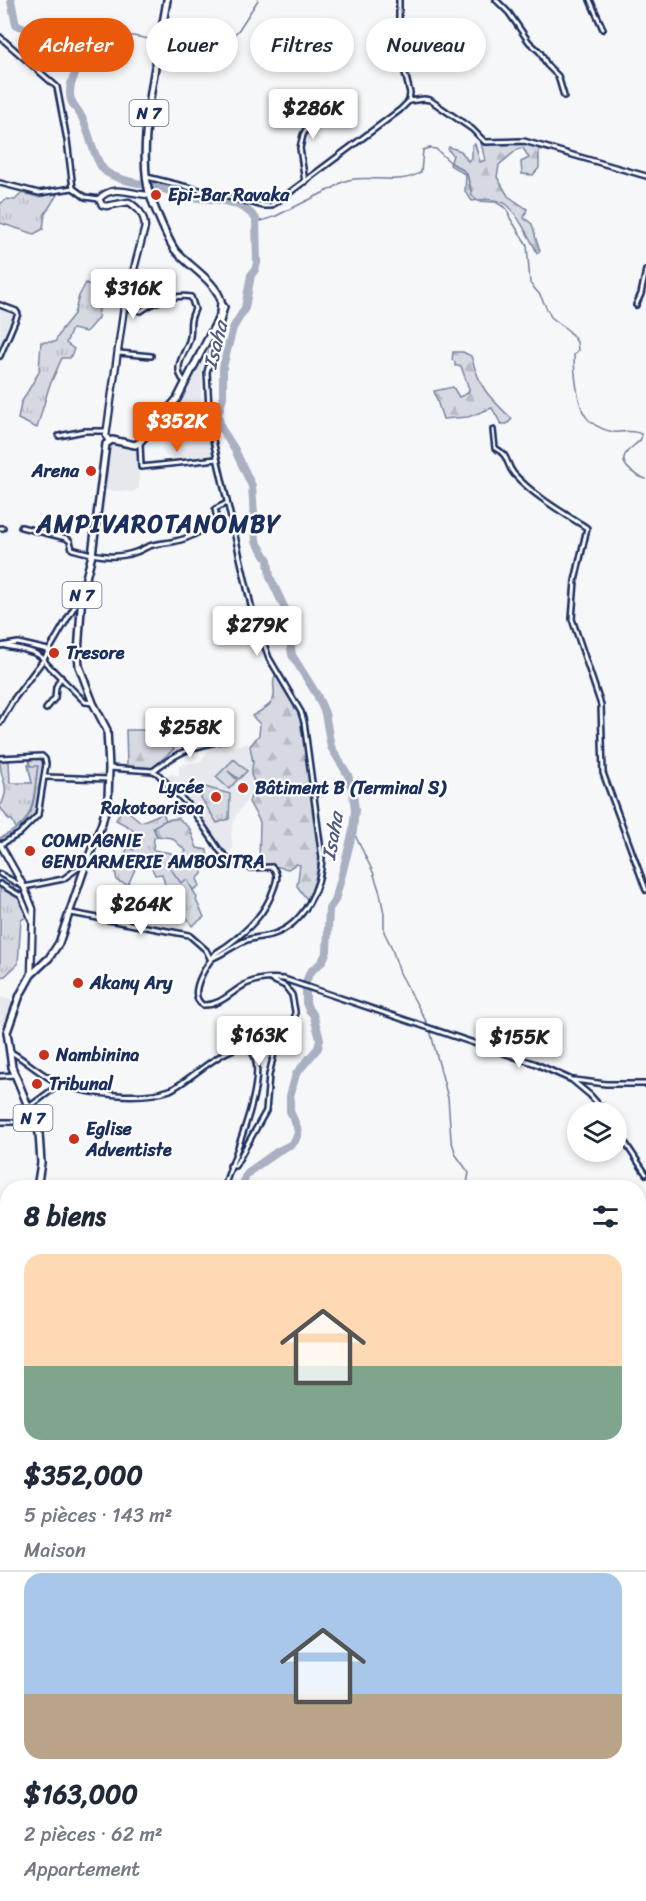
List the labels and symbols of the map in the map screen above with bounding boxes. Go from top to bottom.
pin: $286K [271,89,355,140]
road number: N 7 [130,100,168,126]
place label: Epi-Bar Ravaka [168,179,290,211]
marker: Epi-Bar Ravaka [149,188,163,202]
pin: $316K [91,269,175,320]
water label: Isaha [192,315,239,373]
pin: $352K [135,402,219,453]
place label: Arena [31,455,80,487]
marker: Arena [84,464,98,478]
district label: AMPIVAROTANOMBY [36,503,282,545]
road number: N 7 [62,582,101,608]
pin: $279K [215,606,299,657]
place label: Tresore [66,637,125,669]
marker: Tresore [47,646,61,660]
pin: $258K [148,708,232,759]
place label: Lycée Rakotoarisoa [100,771,205,824]
place label: Bâtiment B (Terminal S) [255,772,447,804]
marker: Bâtiment B (Terminal S) [236,781,250,795]
marker: Lycée Rakotoarisoa [209,790,223,804]
water label: Isaha [311,807,354,864]
place label: COMPAGNIE GENDARMERIE AMBOSITRA [41,825,265,878]
marker: COMPAGNIE GENDARMERIE AMBOSITRA [23,844,37,858]
pin: $264K [99,885,183,936]
place label: Akany Ary [89,967,173,999]
marker: Akany Ary [71,976,85,990]
pin: $163K [217,1016,301,1067]
pin: $155K [477,1018,561,1069]
place label: Nambinina [55,1039,139,1071]
marker: Nambinina [37,1048,51,1062]
place label: Tribunal [49,1068,114,1100]
marker: Tribunal [30,1077,44,1091]
road number: N 7 [14,1105,52,1131]
place label: Eglise Adventiste [85,1113,172,1166]
marker: Eglise Adventiste [67,1132,81,1146]

